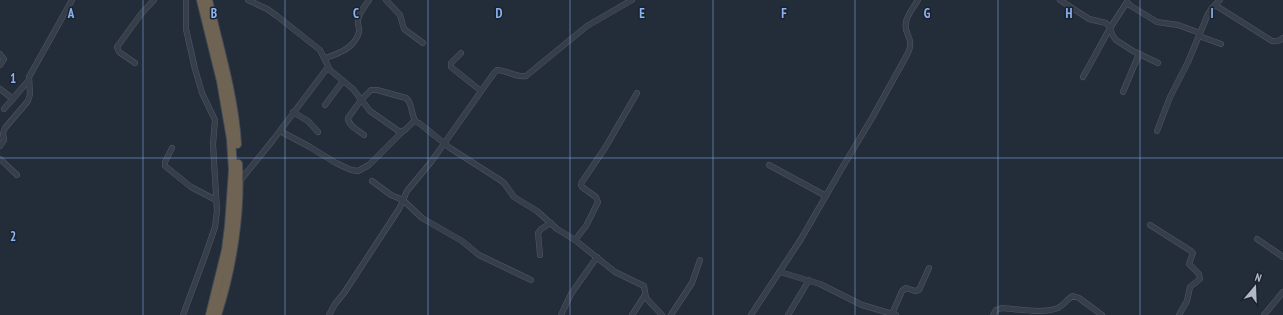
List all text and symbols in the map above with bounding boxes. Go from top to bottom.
text: A [67,5,75,22]
text: B [211,5,217,22]
text: C [353,5,359,22]
text: D [496,5,503,22]
text: E [639,5,645,22]
text: F [781,5,787,22]
text: G [924,5,931,22]
text: H [1066,5,1073,22]
text: I [1210,5,1214,22]
text: 1 [10,70,16,87]
text: 2 [10,228,16,245]
north arrow [1235,267,1275,307]
text: N [1253,270,1263,285]

